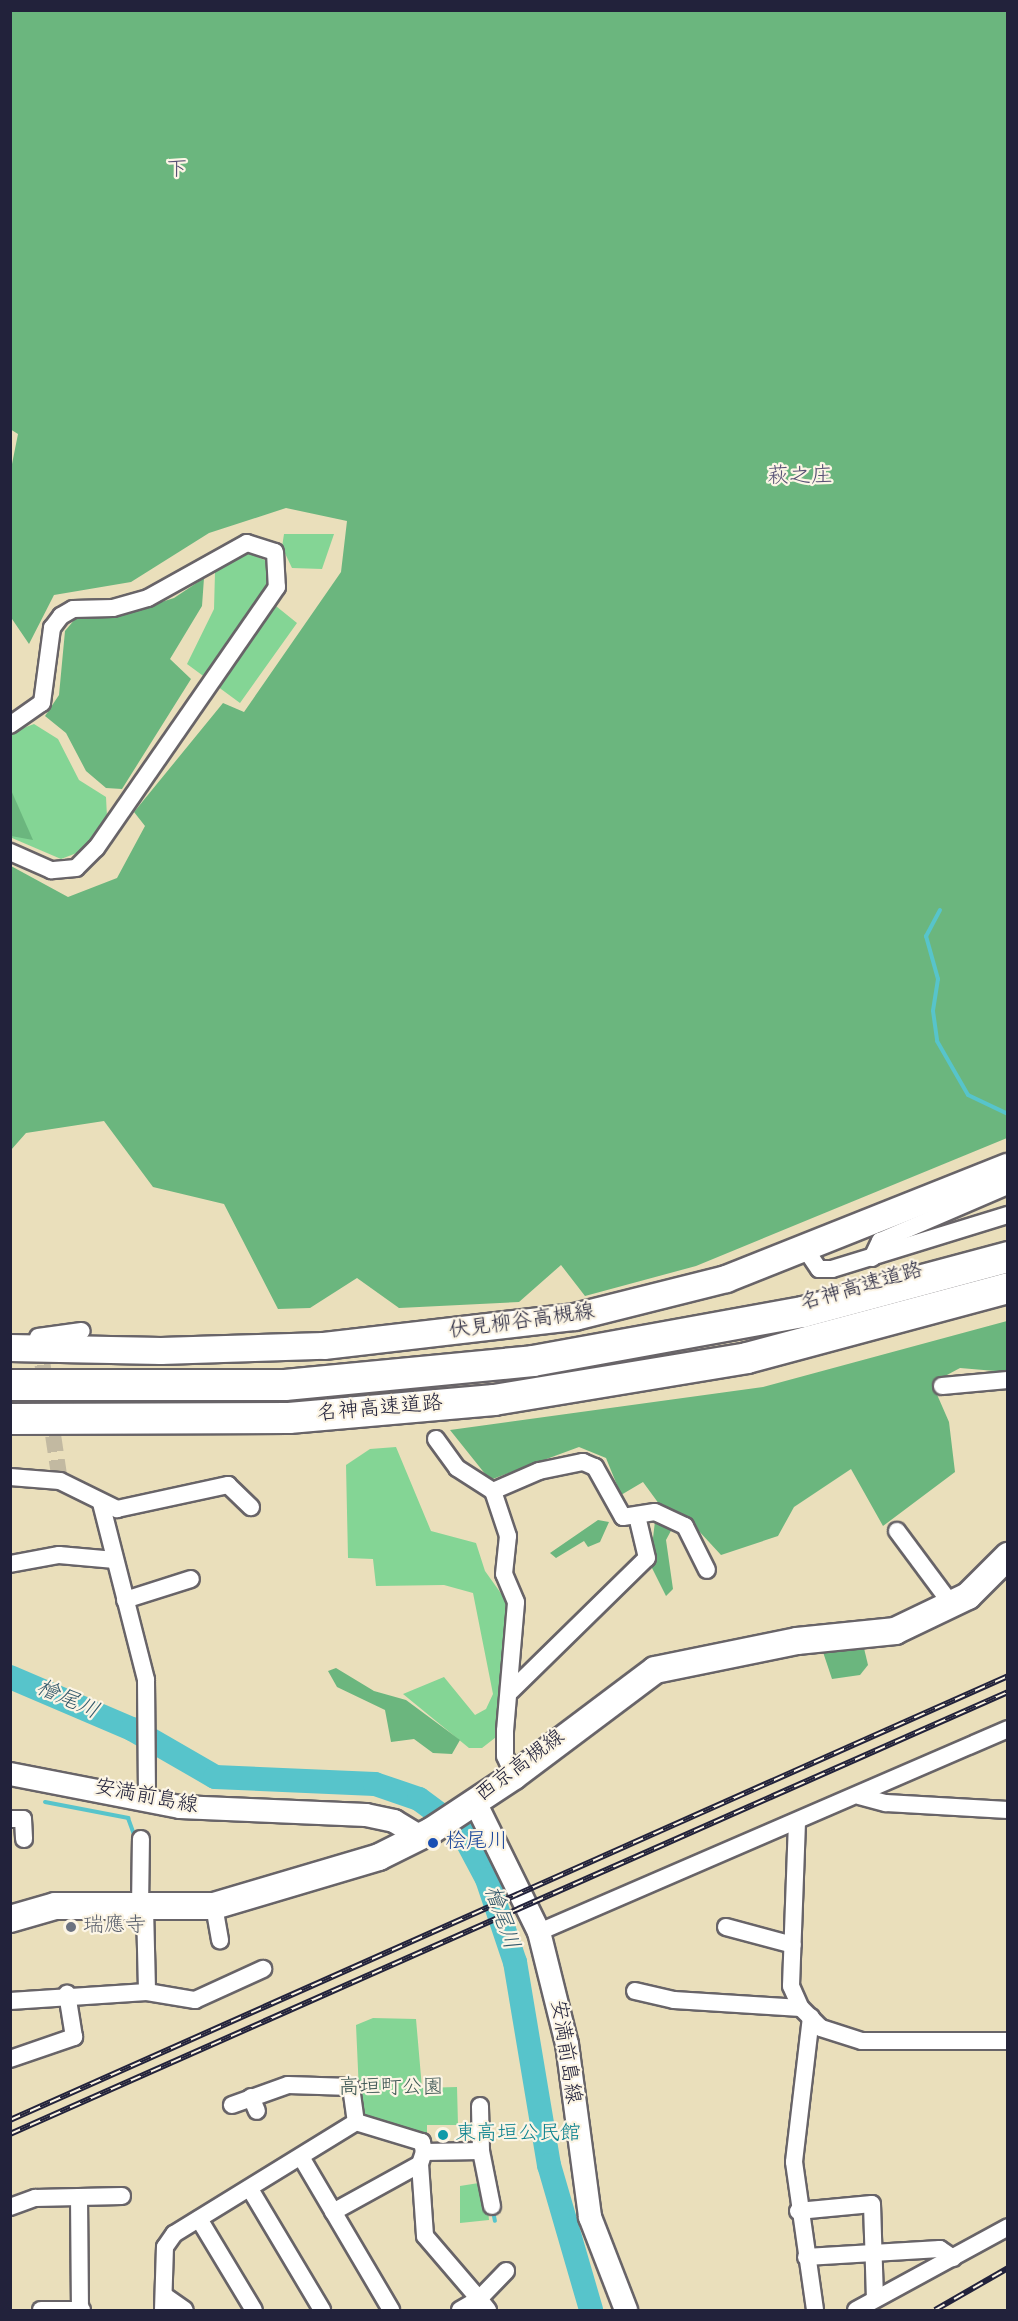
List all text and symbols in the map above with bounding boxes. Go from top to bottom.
district label: 下 [166,159,188,185]
district label: 萩之庄 [767,465,833,491]
street label: 名神高速道路 [798,1259,926,1317]
street label: 伏見柳谷高槻線 [447,1300,597,1346]
street label: 名神高速道路 [316,1392,444,1428]
water label: 檜尾川 [31,1676,103,1726]
street label: 西京高槻線 [471,1725,571,1809]
street label: 安満前島線 [92,1776,200,1820]
place label: 桧尾川 [445,1830,508,1856]
marker: 桧尾川 [426,1836,440,1850]
water label: 檜尾川 [477,1883,523,1953]
place label: 瑞應寺 [83,1914,146,1940]
marker: 瑞應寺 [64,1920,78,1934]
street label: 安満前島線 [543,1998,585,2106]
park label: 高垣町公園 [339,2076,443,2102]
place label: 東高垣公民館 [455,2122,581,2148]
marker: 東高垣公民館 [436,2128,450,2142]

